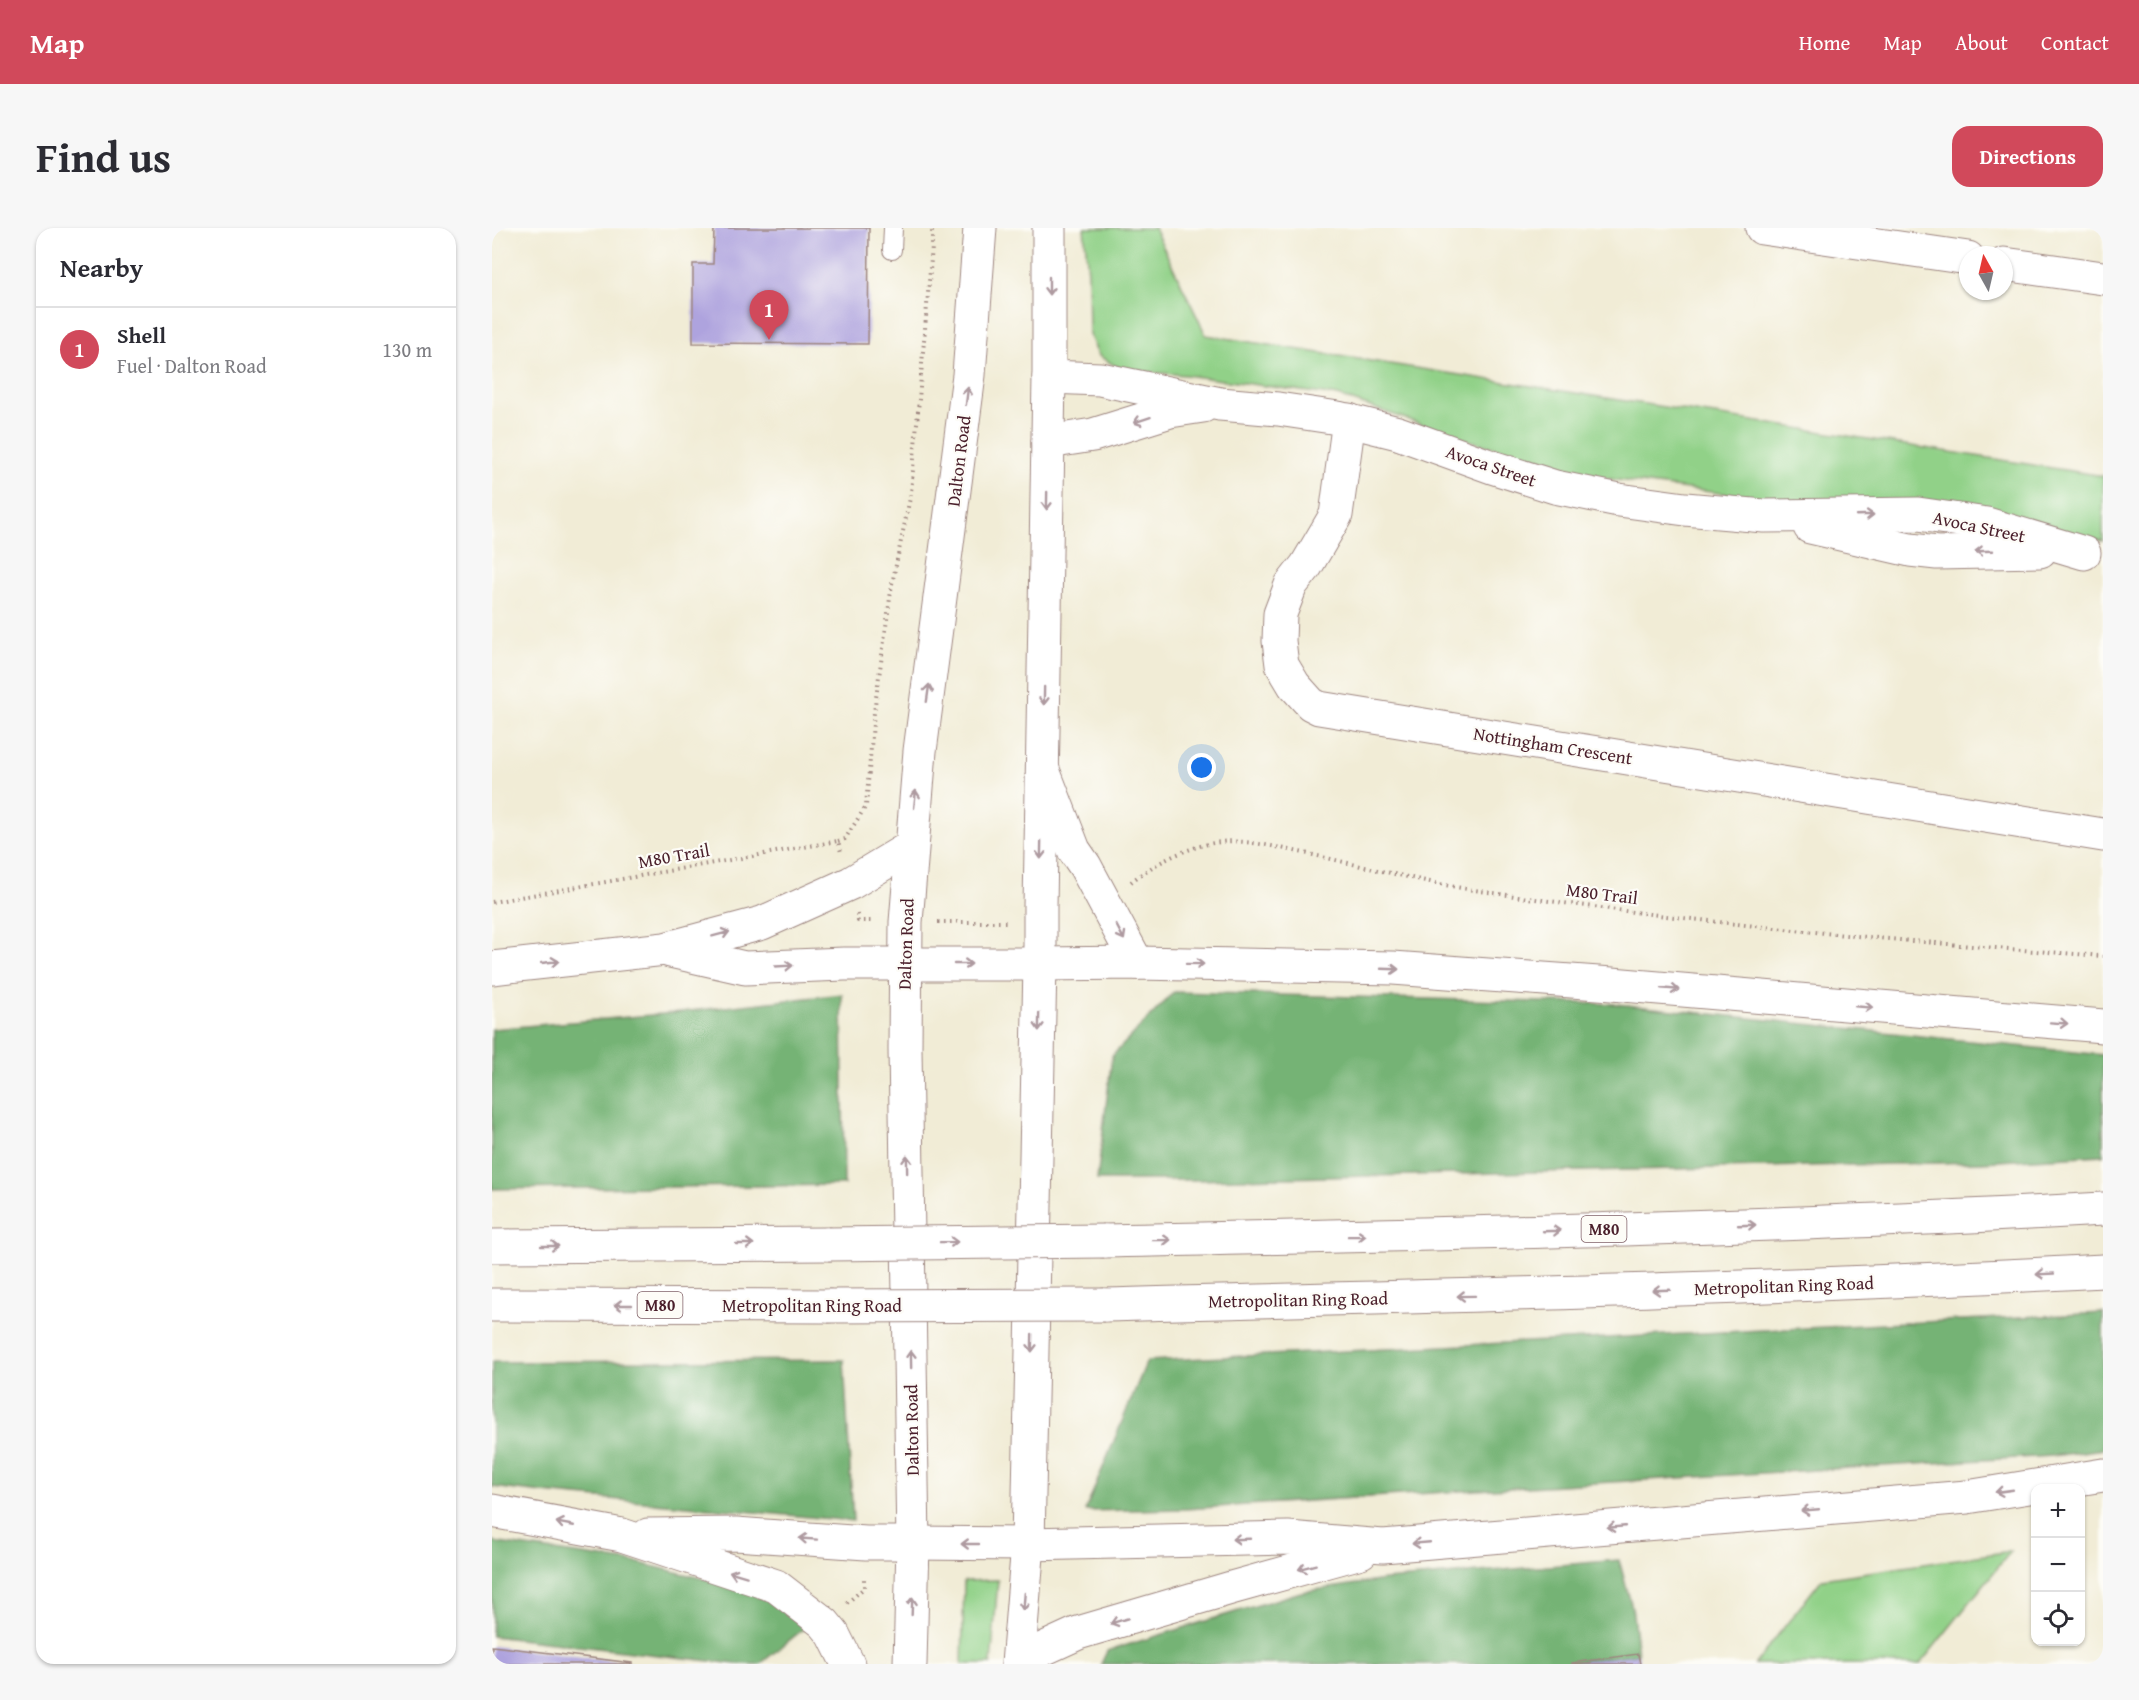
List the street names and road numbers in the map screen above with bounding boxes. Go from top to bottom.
street label: Dalton Road [940,413,978,508]
street label: Avoca Street [1442,437,1541,494]
street label: Avoca Street [1930,504,2028,550]
street label: Nottingham Crescent [1472,720,1635,771]
street label: M80 Trail [636,836,712,875]
street label: M80 Trail [1565,876,1639,911]
street label: Dalton Road [890,897,921,990]
road number: M80 [1582,1216,1626,1242]
street label: Metropolitan Ring Road [1694,1269,1875,1302]
street label: Metropolitan Ring Road [1208,1284,1389,1315]
road number: M80 [638,1292,682,1318]
street label: Metropolitan Ring Road [722,1292,902,1319]
street label: Dalton Road [897,1384,926,1476]

